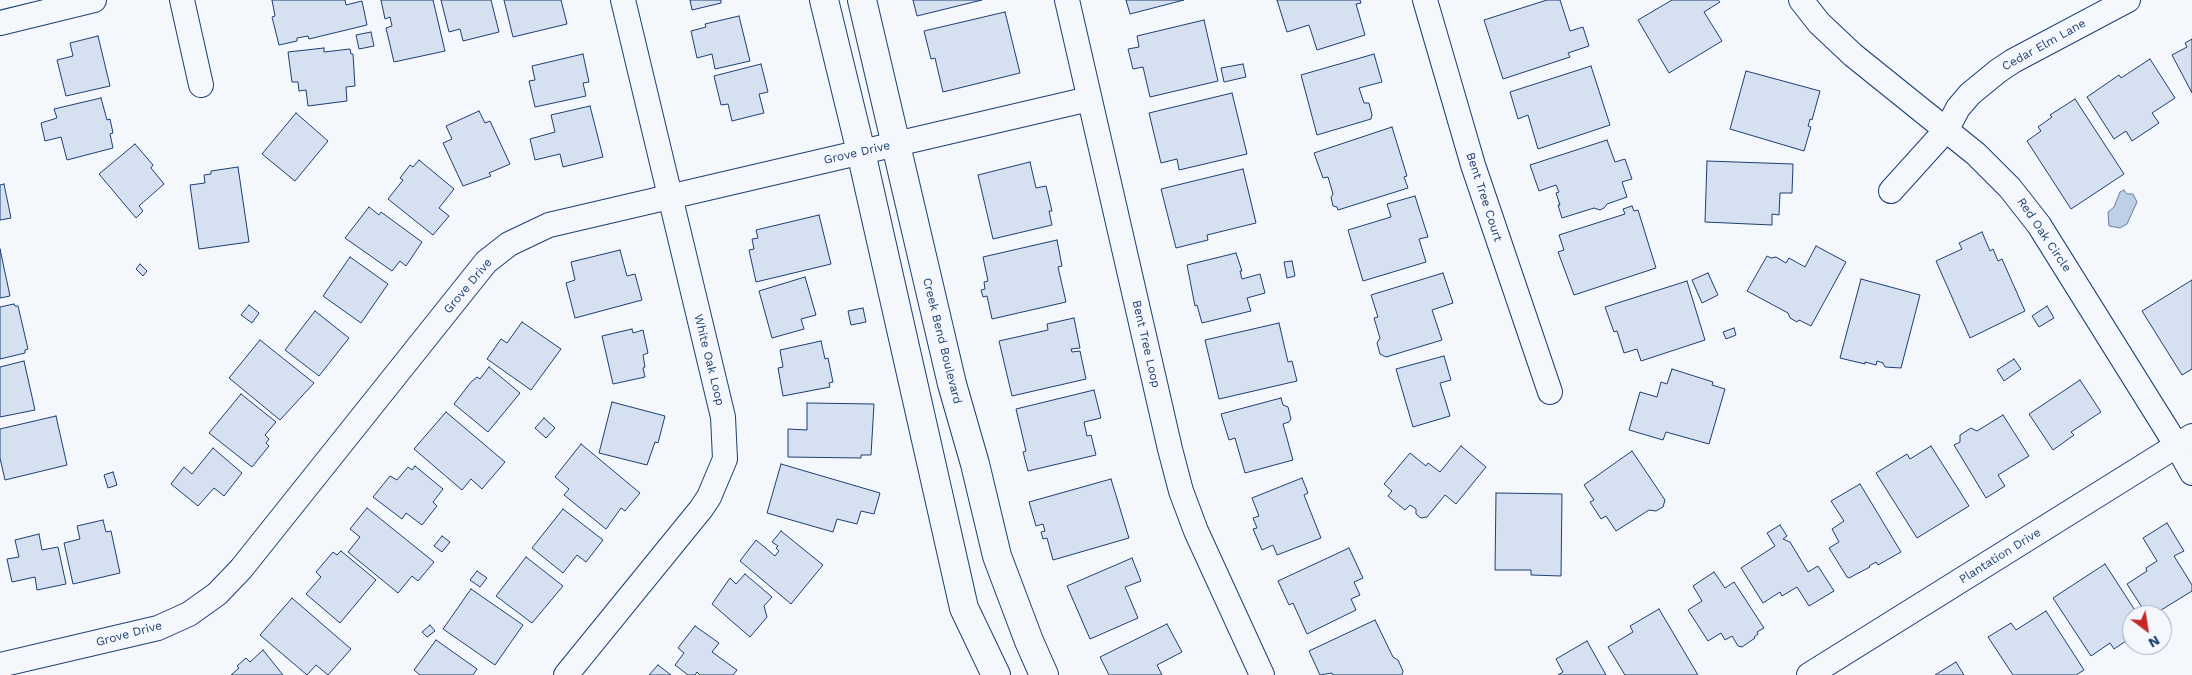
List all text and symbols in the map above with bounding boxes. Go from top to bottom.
street label: Cedar Elm Lane [2000,16,2088,74]
street label: Grove Drive [822,138,892,168]
street label: Bent Tree Court [1463,151,1505,243]
street label: Red Oak Circle [2014,195,2074,275]
street label: Grove Drive [441,255,495,317]
street label: Creek Bend Boulevard [919,276,965,406]
street label: Bent Tree Loop [1129,299,1163,389]
street label: White Oak Loop [691,313,727,407]
street label: Plantation Drive [1957,525,2043,587]
north arrow [2122,605,2172,655]
street label: Grove Drive [94,618,164,650]
text: N [2146,632,2163,652]

